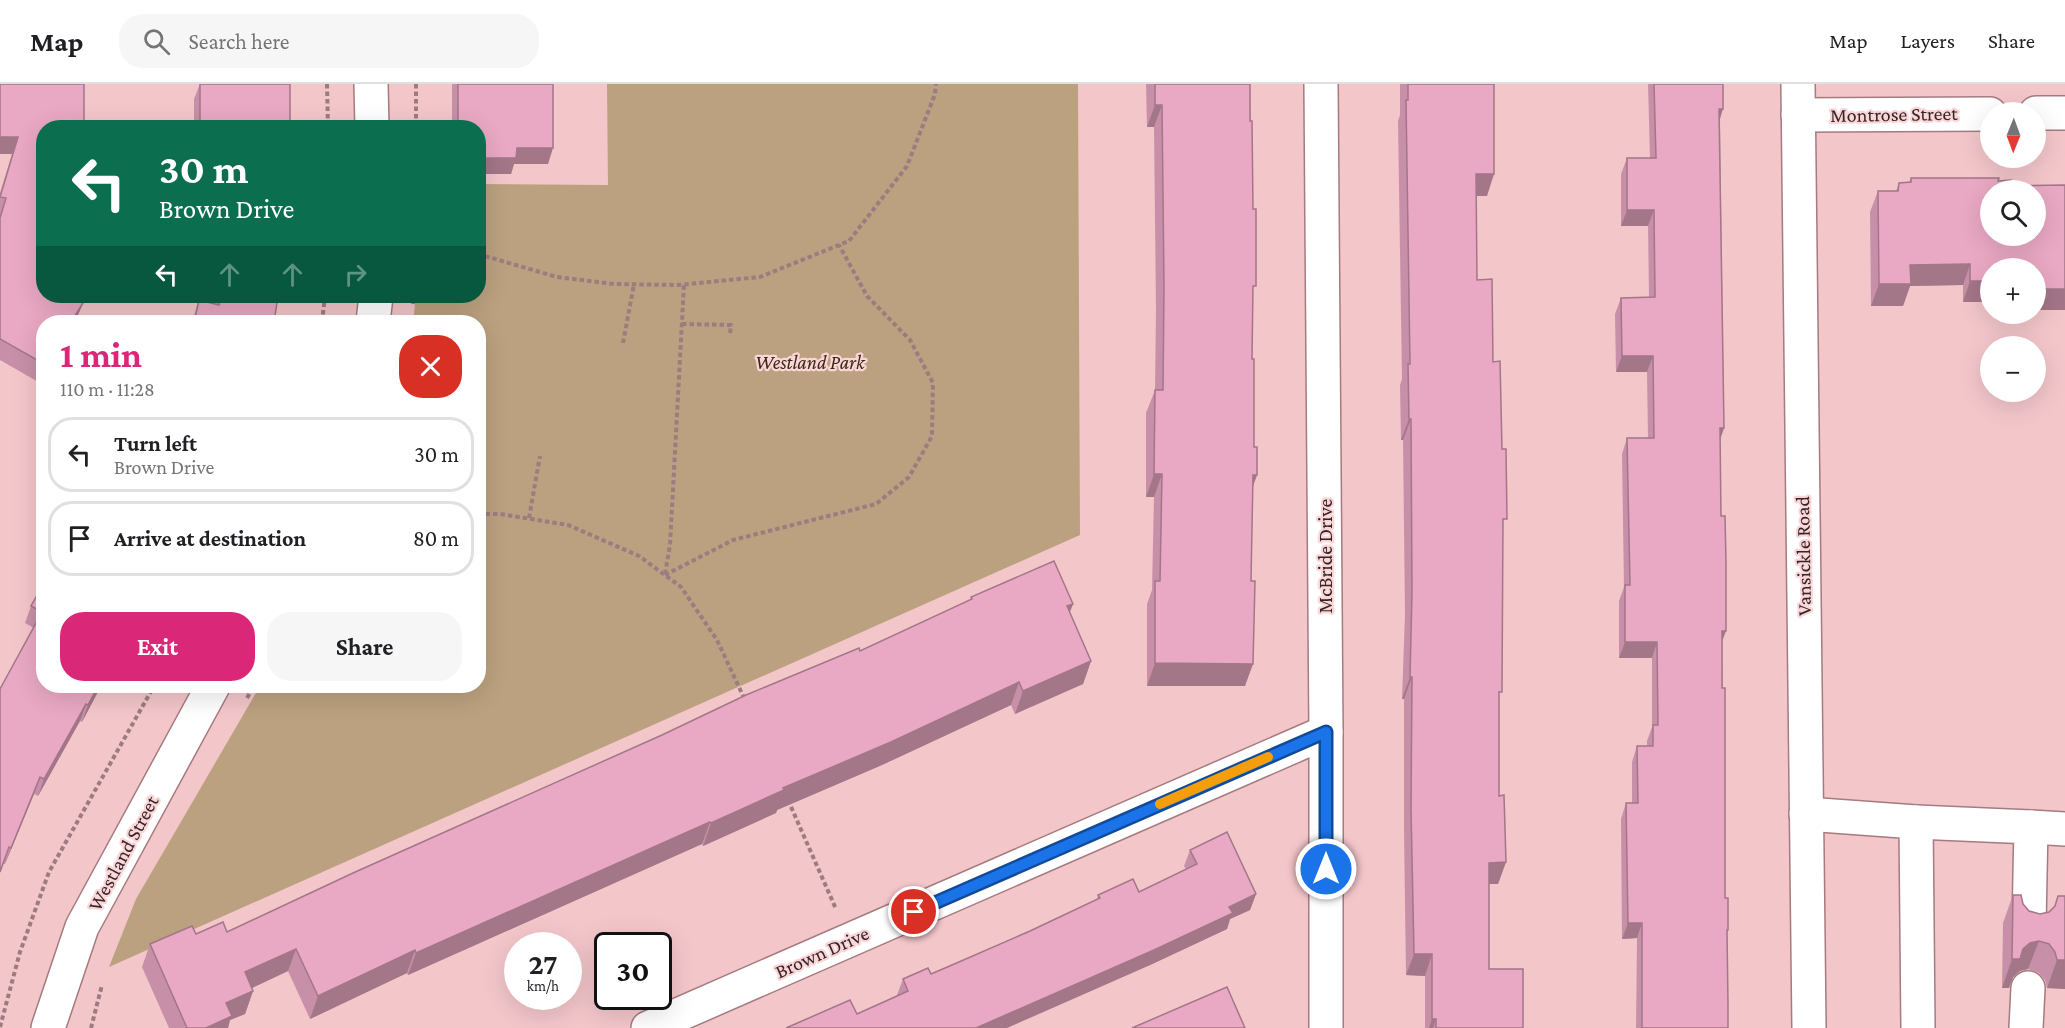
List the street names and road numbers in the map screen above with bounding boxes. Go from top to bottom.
street label: Montrose Street [1830,102,1958,126]
street label: Vansickle Road [1791,496,1815,616]
street label: McBride Drive [1314,498,1336,613]
street label: Westland Street [83,791,163,914]
street label: Brown Drive [772,921,872,982]

